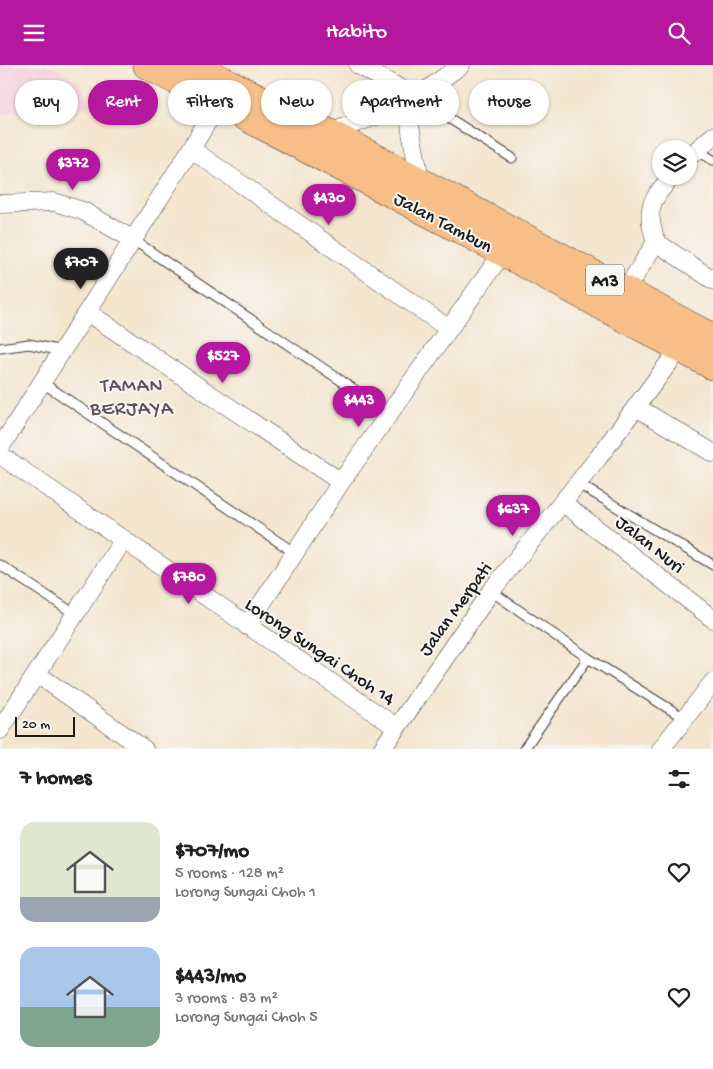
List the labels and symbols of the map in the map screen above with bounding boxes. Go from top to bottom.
pin: $372 [43,149,103,191]
pin: $430 [299,184,359,226]
street label: Jalan Tambun [389,189,496,260]
pin: $707 [51,247,111,290]
road number: A13 [586,265,624,295]
pin: $527 [193,341,253,384]
district label: TAMAN BERJAYA [89,376,174,422]
pin: $443 [329,385,389,428]
pin: $637 [483,495,543,537]
street label: Jalan Nuri [610,512,688,580]
street label: Jalan Merpati [415,559,499,661]
pin: $780 [159,563,219,605]
street label: Lorong Sungai Choh 14 [240,594,399,712]
scale bar [15,714,75,737]

